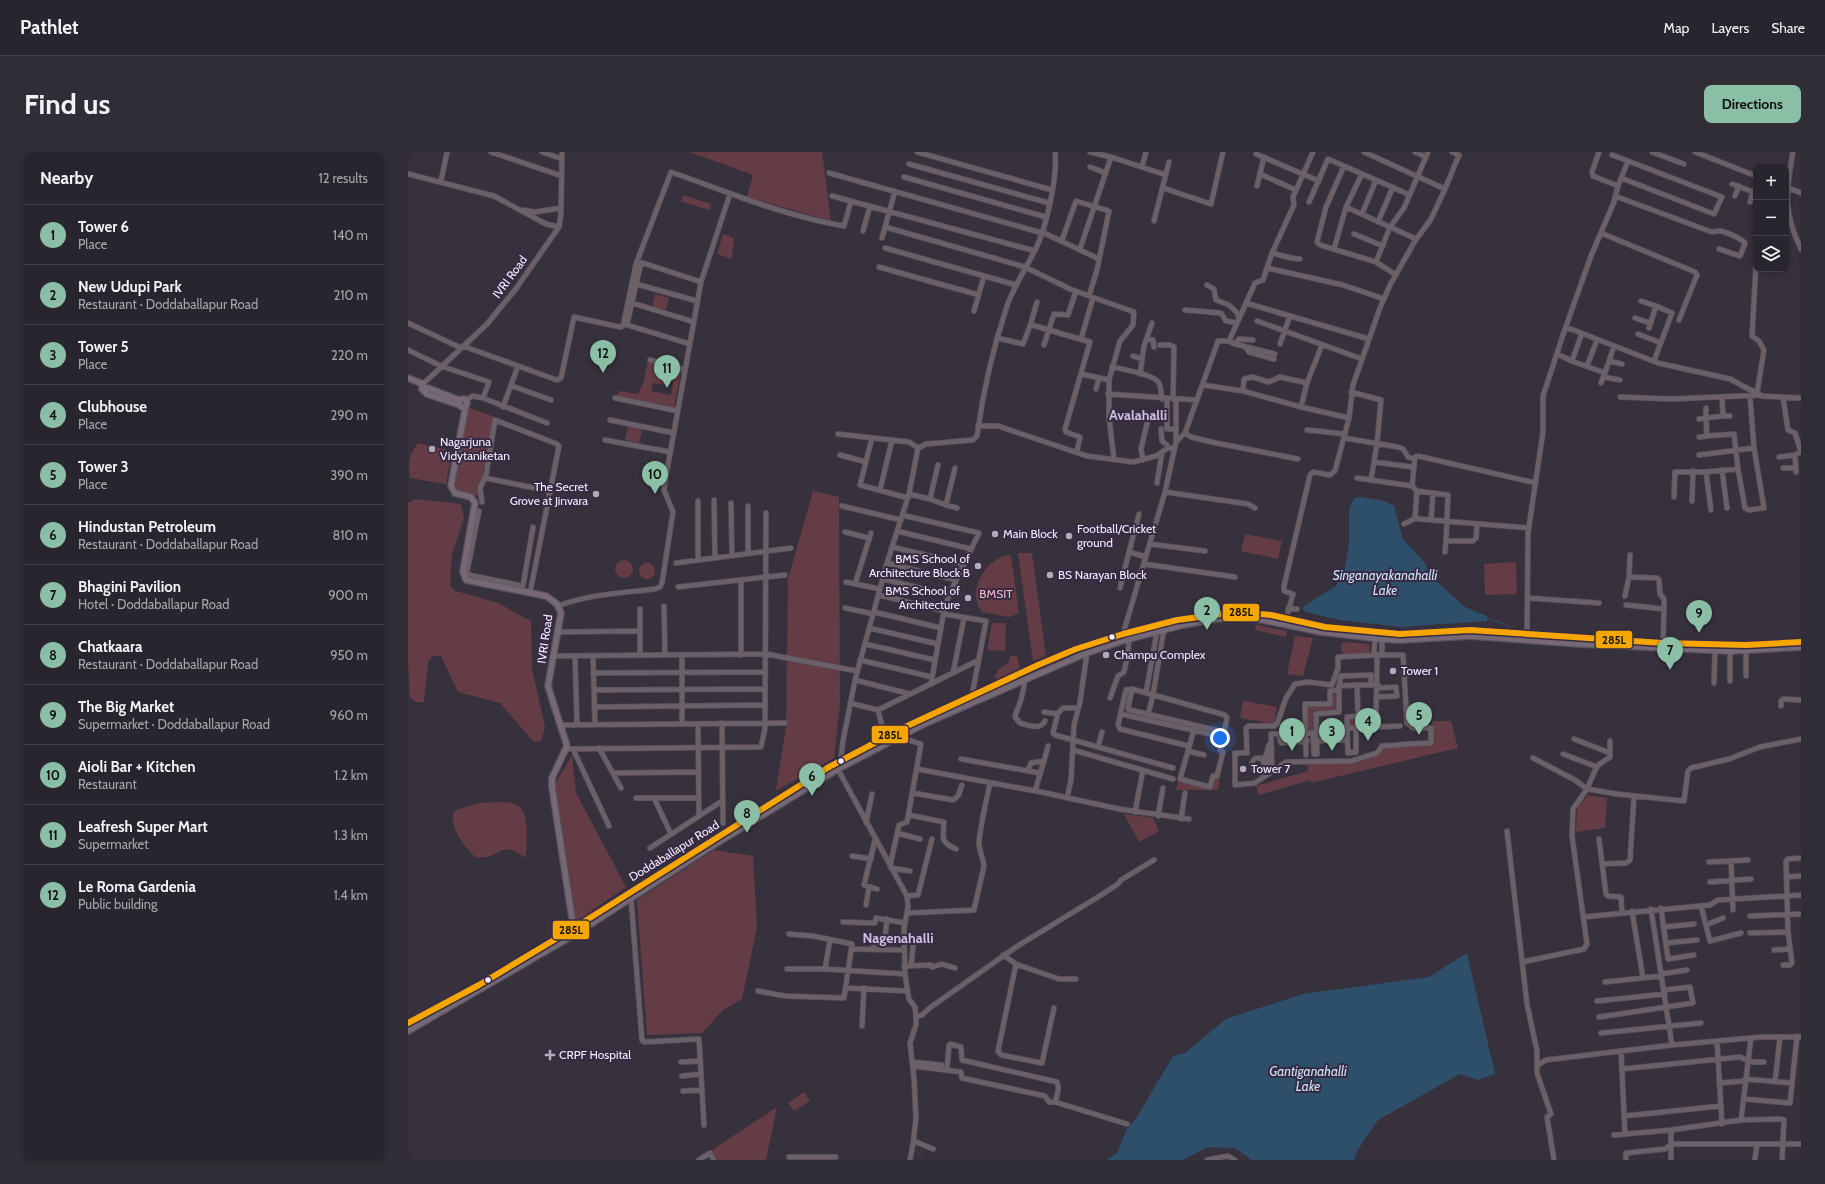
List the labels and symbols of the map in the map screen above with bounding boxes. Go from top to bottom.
street label: IVRI Road [489,252,530,301]
pin: 12 [590,340,616,373]
pin: 11 [654,355,680,388]
district label: Avalahalli [1109,406,1167,424]
place label: Nagarjuna Vidytaniketan [440,434,510,463]
marker: Nagarjuna Vidytaniketan [427,444,437,454]
pin: 10 [642,461,668,494]
place label: The Secret Grove at Jinvara [510,479,588,508]
marker: The Secret Grove at Jinvara [591,489,601,499]
place label: Football/Cricket ground [1077,521,1156,550]
place label: Main Block [1003,526,1058,541]
marker: Main Block [990,529,1000,539]
marker: Football/Cricket ground [1064,531,1074,541]
place label: BMS School of Architecture Block B [869,551,970,580]
marker: BMS School of Architecture Block B [973,561,983,571]
place label: BS Narayan Block [1058,567,1147,582]
water label: Singanayakanahalli Lake [1333,567,1438,598]
marker: BS Narayan Block [1045,570,1055,580]
place label: BMS School of Architecture [885,583,960,612]
park label: BMSIT [979,586,1013,601]
marker: BMS School of Architecture [963,593,973,603]
pin: 2 [1194,597,1220,630]
pin: 9 [1686,600,1712,633]
line badge: 285L [1222,603,1260,622]
text: 285L [1229,605,1253,619]
street label: IVRI Road [534,613,555,664]
line badge: 285L [1595,630,1633,649]
unlabelled marker [1107,632,1117,642]
text: 285L [1602,633,1626,647]
pin: 7 [1657,637,1683,670]
place label: Champu Complex [1114,647,1206,662]
marker: Champu Complex [1101,650,1111,660]
place label: Tower 1 [1401,663,1438,678]
marker: Tower 1 [1388,666,1398,676]
pin: 5 [1406,702,1432,735]
pin: 4 [1355,708,1381,741]
pin: 1 [1279,718,1305,751]
pin: 3 [1319,718,1345,751]
line badge: 285L [871,725,909,744]
text: 285L [878,728,902,742]
your location [1210,728,1230,748]
unlabelled marker [836,756,846,766]
place label: Tower 7 [1251,761,1290,776]
pin: 6 [799,763,825,796]
marker: Tower 7 [1238,764,1248,774]
pin: 8 [734,800,760,833]
street label: Doddaballapur Road [626,817,722,884]
line badge: 285L [552,920,590,940]
text: 285L [559,923,583,937]
district label: Nagenahalli [862,929,934,947]
unlabelled marker [483,975,493,985]
place label: CRPF Hospital [559,1047,631,1062]
marker: CRPF Hospital [544,1049,556,1061]
water label: Gantiganahalli Lake [1269,1063,1347,1094]

